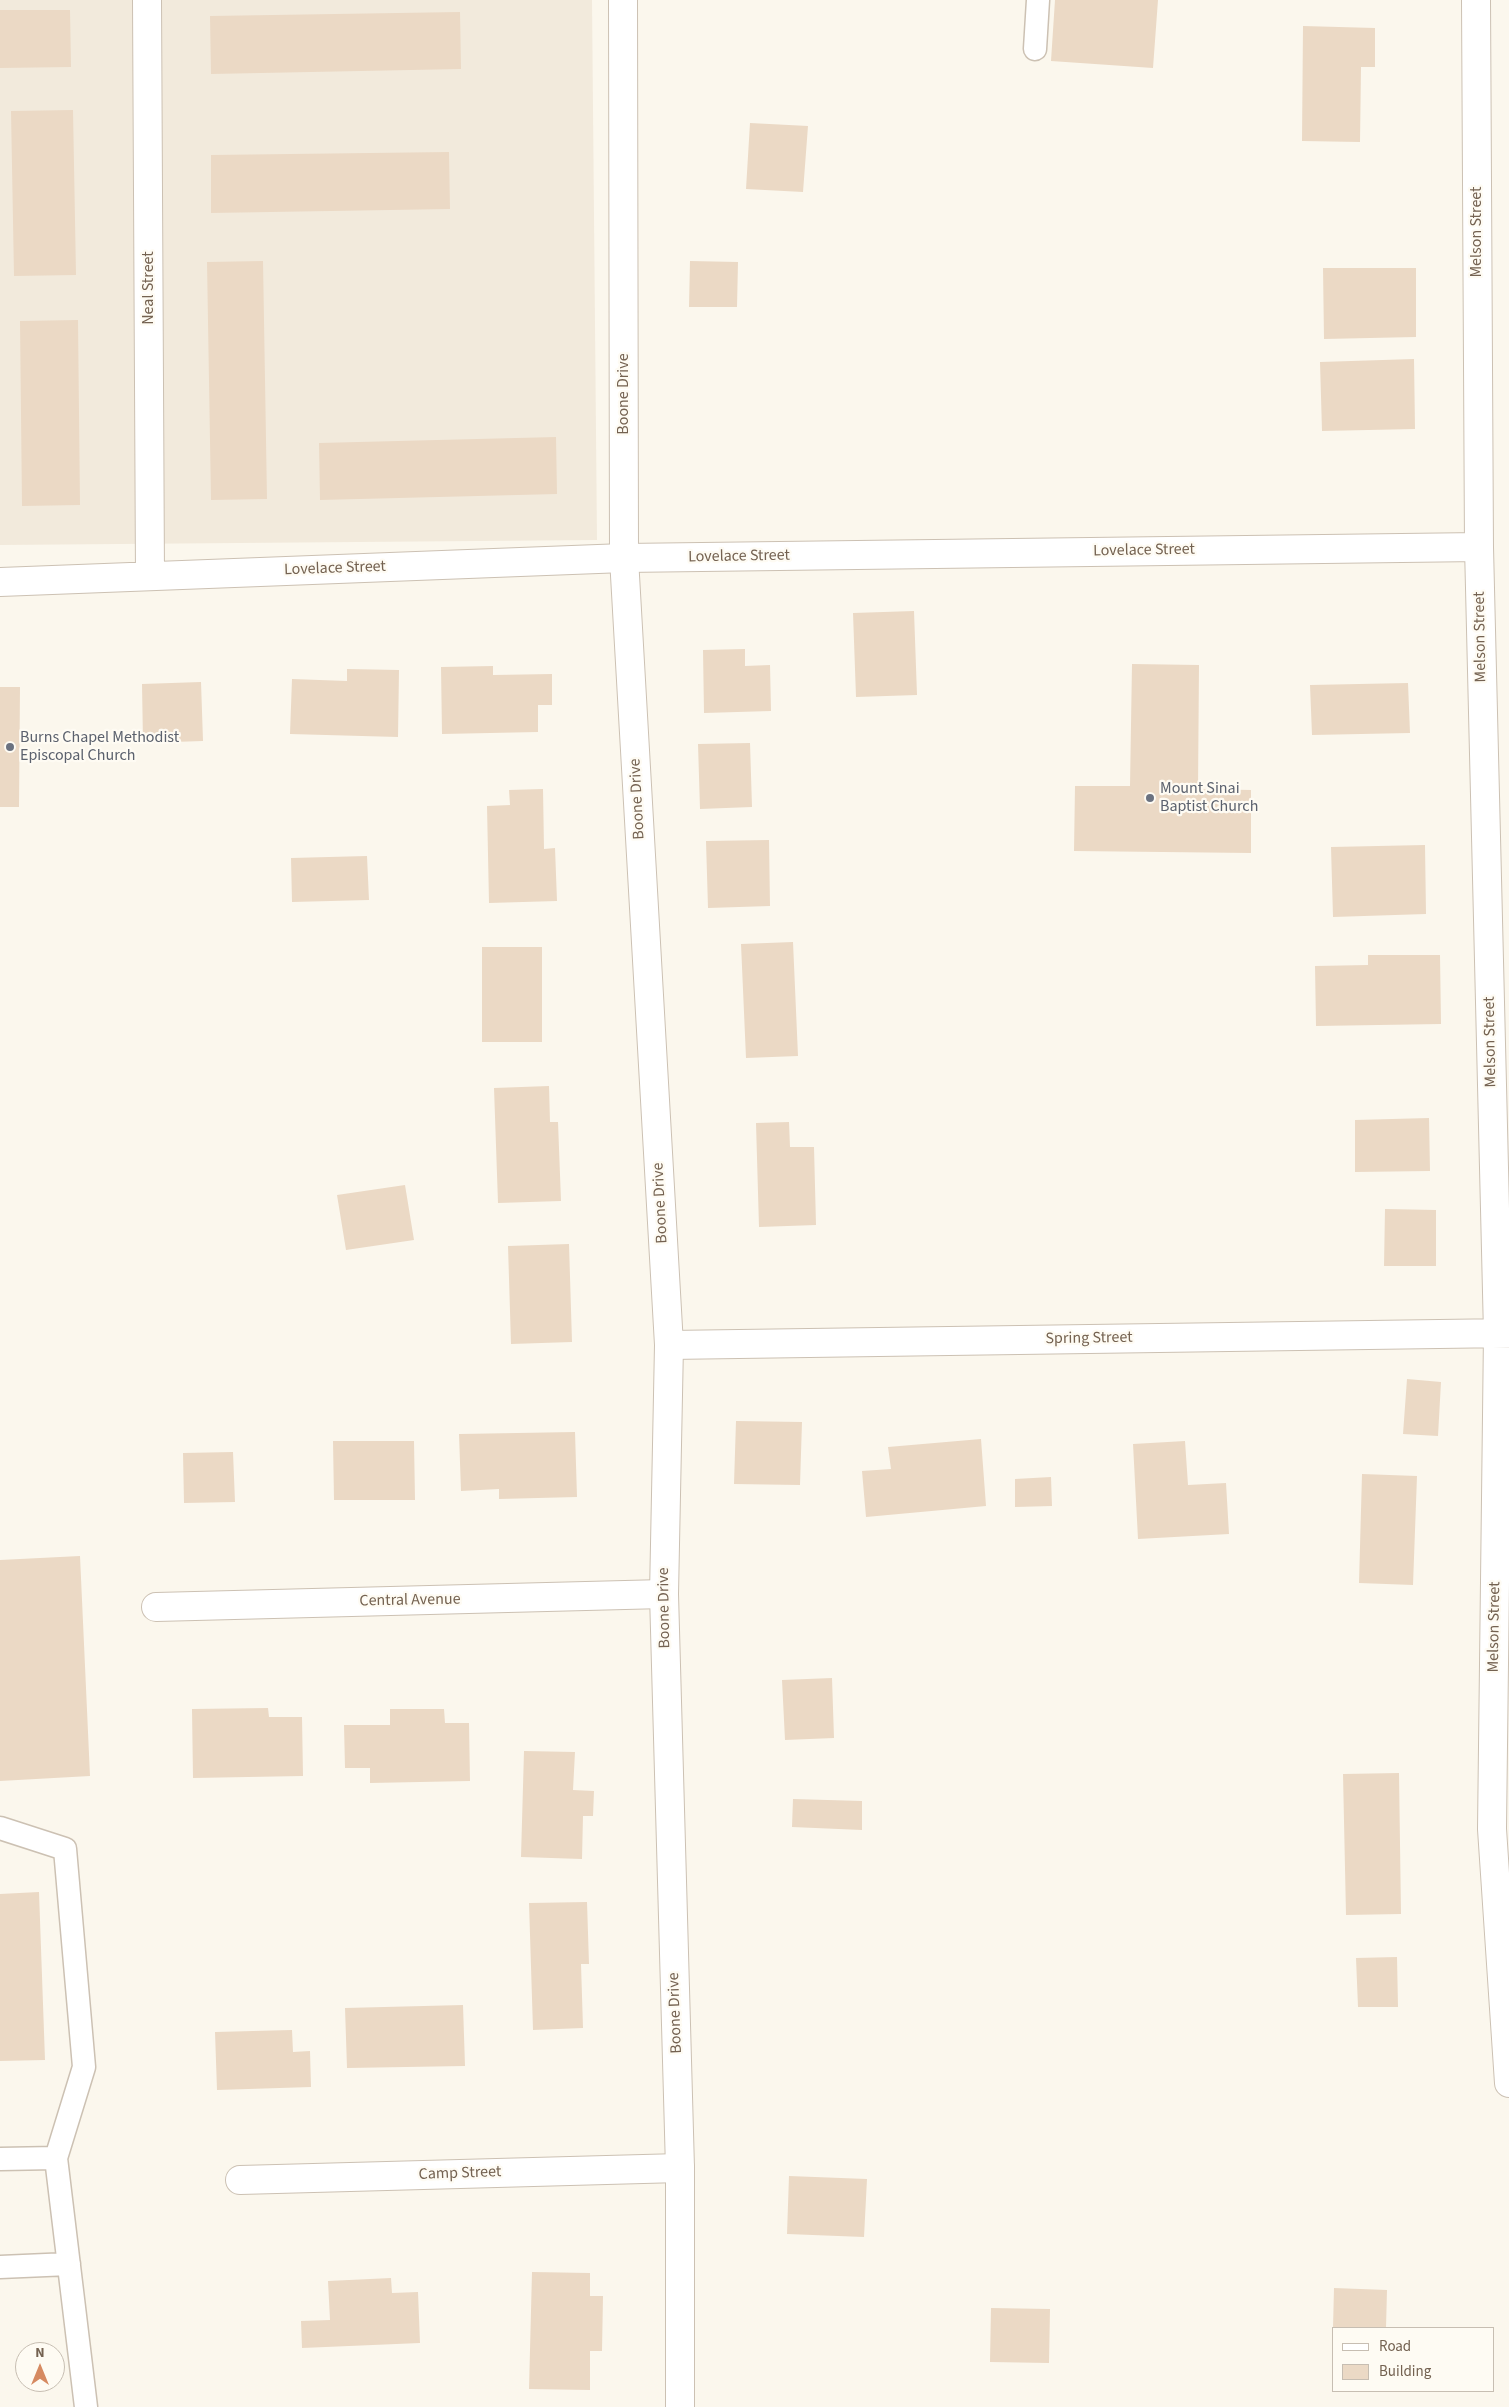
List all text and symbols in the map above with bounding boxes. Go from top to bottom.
street label: Melson Street [1467,186,1487,278]
street label: Neal Street [139,251,159,325]
street label: Boone Drive [614,353,634,435]
street label: Lovelace Street [1093,541,1195,561]
street label: Lovelace Street [688,547,790,567]
street label: Lovelace Street [284,558,386,580]
street label: Melson Street [1471,591,1491,683]
place label: Burns Chapel Methodist Episcopal Church [20,728,179,766]
marker: Burns Chapel Methodist Episcopal Church [4,741,16,753]
street label: Boone Drive [626,758,650,840]
place label: Mount Sinai Baptist Church [1160,779,1258,817]
marker: Mount Sinai Baptist Church [1144,792,1156,804]
street label: Melson Street [1481,996,1501,1088]
street label: Boone Drive [649,1162,673,1244]
street label: Spring Street [1045,1329,1133,1349]
street label: Boone Drive [655,1567,675,1649]
street label: Melson Street [1485,1581,1505,1673]
street label: Central Avenue [359,1591,461,1611]
street label: Boone Drive [665,1972,687,2054]
street label: Camp Street [418,2163,502,2185]
legend [1332,2327,1494,2392]
text: Road [1379,2336,1411,2357]
north arrow [15,2342,65,2392]
text: N [35,2343,45,2363]
text: Building [1379,2361,1431,2382]

